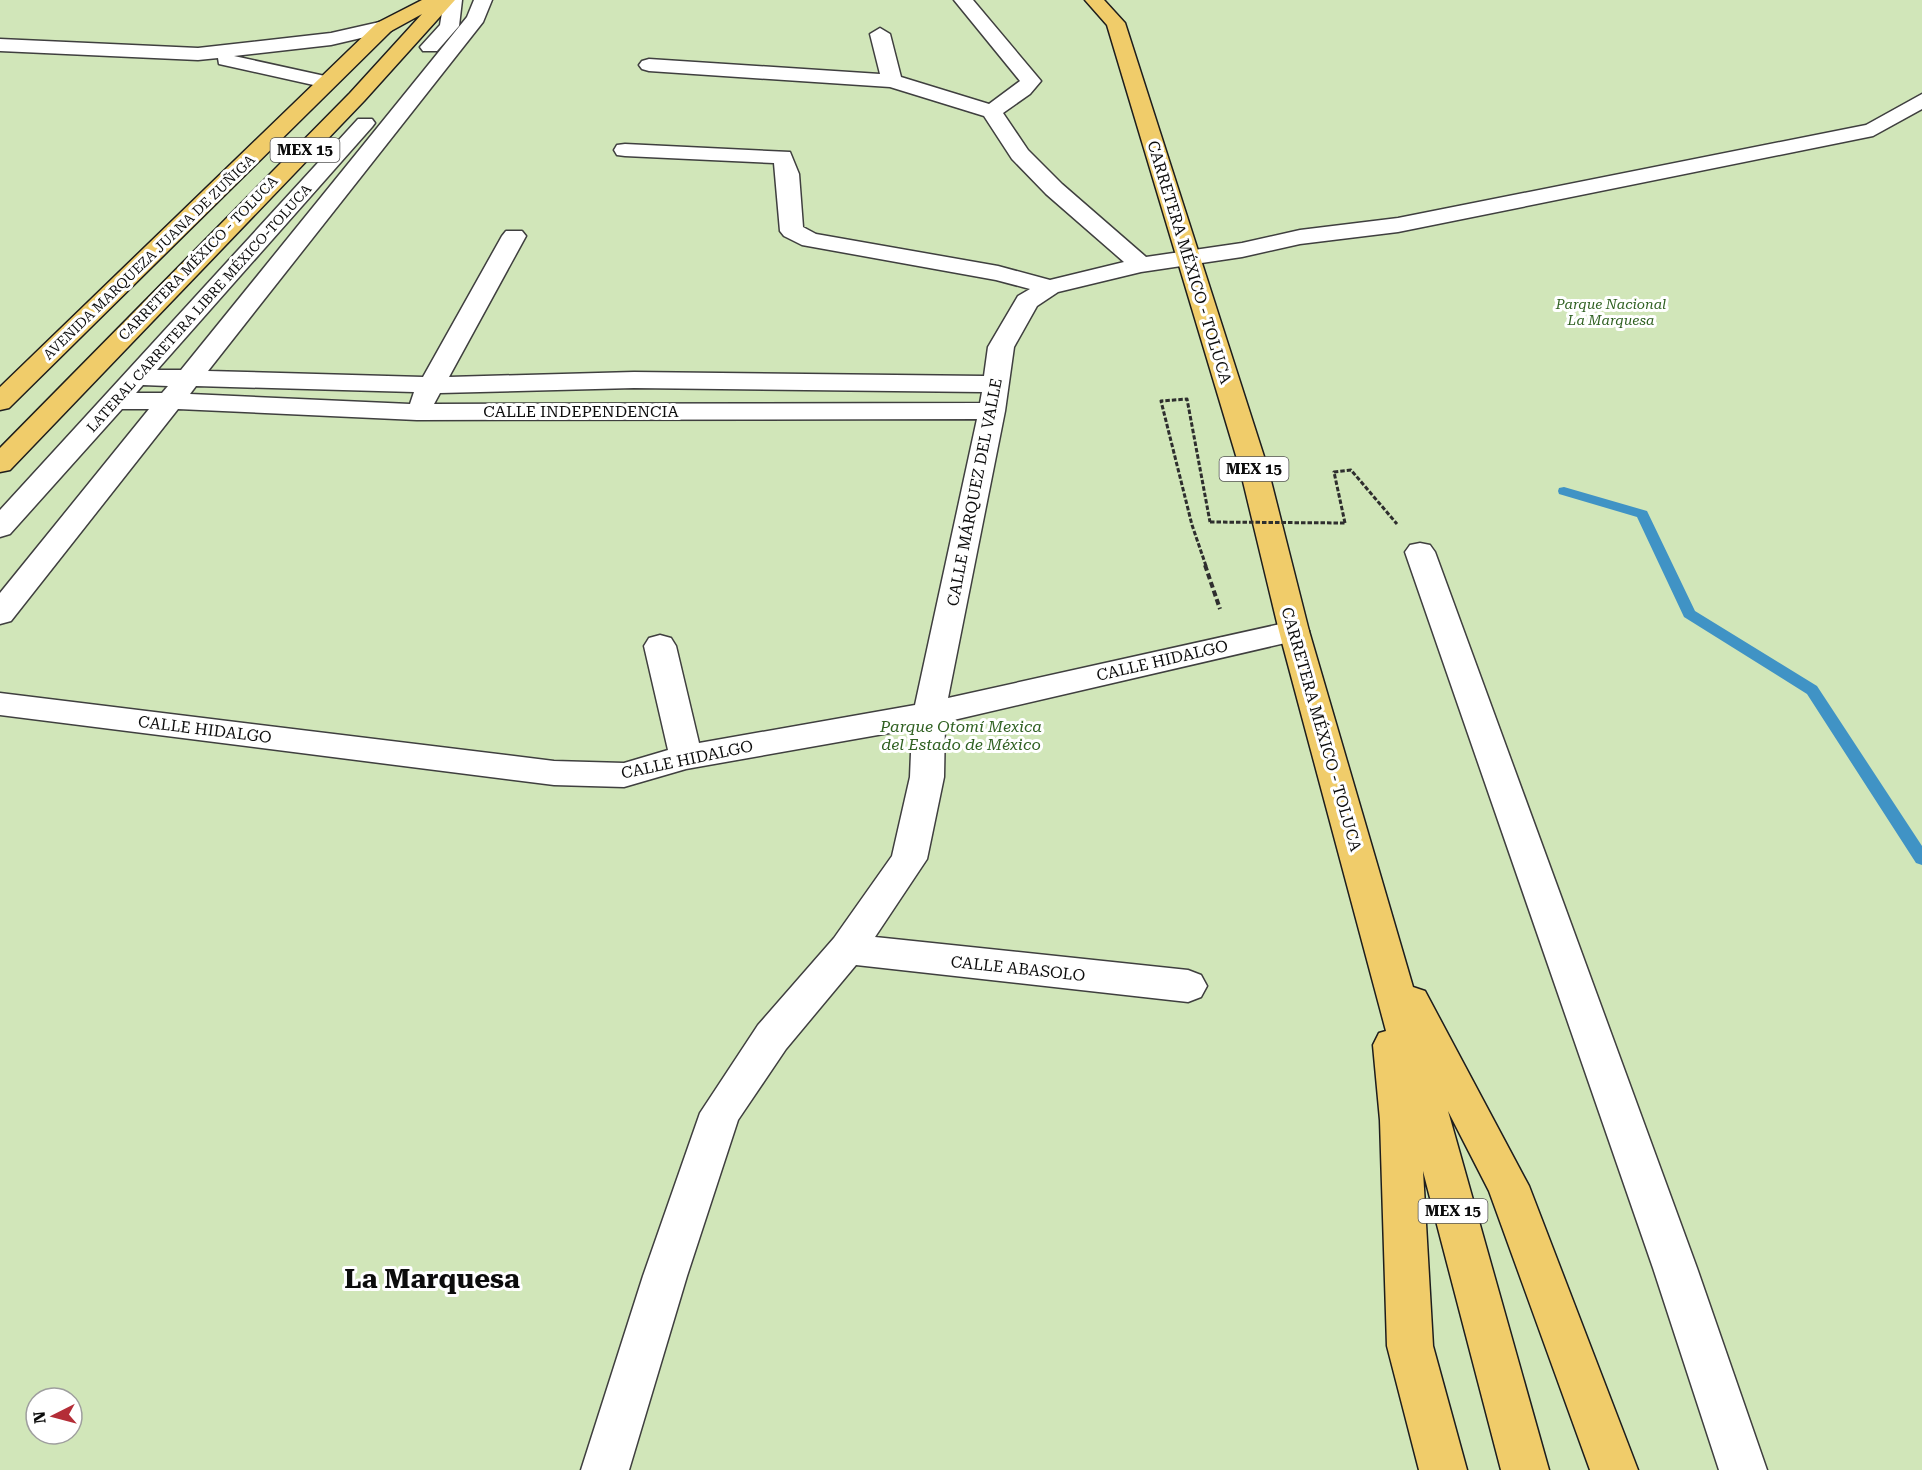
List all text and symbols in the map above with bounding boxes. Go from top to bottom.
road number: MEX 15 [270,138,340,162]
street label: CARRETERA MÉXICO - TOLUCA [1143,138,1236,387]
street label: AVENIDA MARQUEZA JUANA DE ZUÑIGA [40,151,258,363]
street label: CARRETERA MÉXICO - TOLUCA [115,173,281,343]
street label: LATERAL CARRETERA LIBRE MÉXICO-TOLUCA [83,181,315,435]
park label: Parque Nacional La Marquesa [1555,296,1666,328]
street label: CALLE MÁRQUEZ DEL VALLE [943,376,1006,608]
street label: CALLE INDEPENDENCIA [483,402,680,421]
road number: MEX 15 [1220,457,1288,481]
street label: CARRETERA MÉXICO - TOLUCA [1277,605,1366,854]
street label: CALLE HIDALGO [1095,636,1230,685]
street label: CALLE HIDALGO [137,712,273,747]
park label: Parque Otomí Mexica del Estado de México [879,717,1042,754]
street label: CALLE HIDALGO [619,736,755,783]
street label: CALLE ABASOLO [950,952,1086,985]
road number: MEX 15 [1418,1199,1488,1223]
district label: La Marquesa [344,1263,520,1295]
north arrow [24,1386,84,1446]
text: N [29,1410,50,1425]

